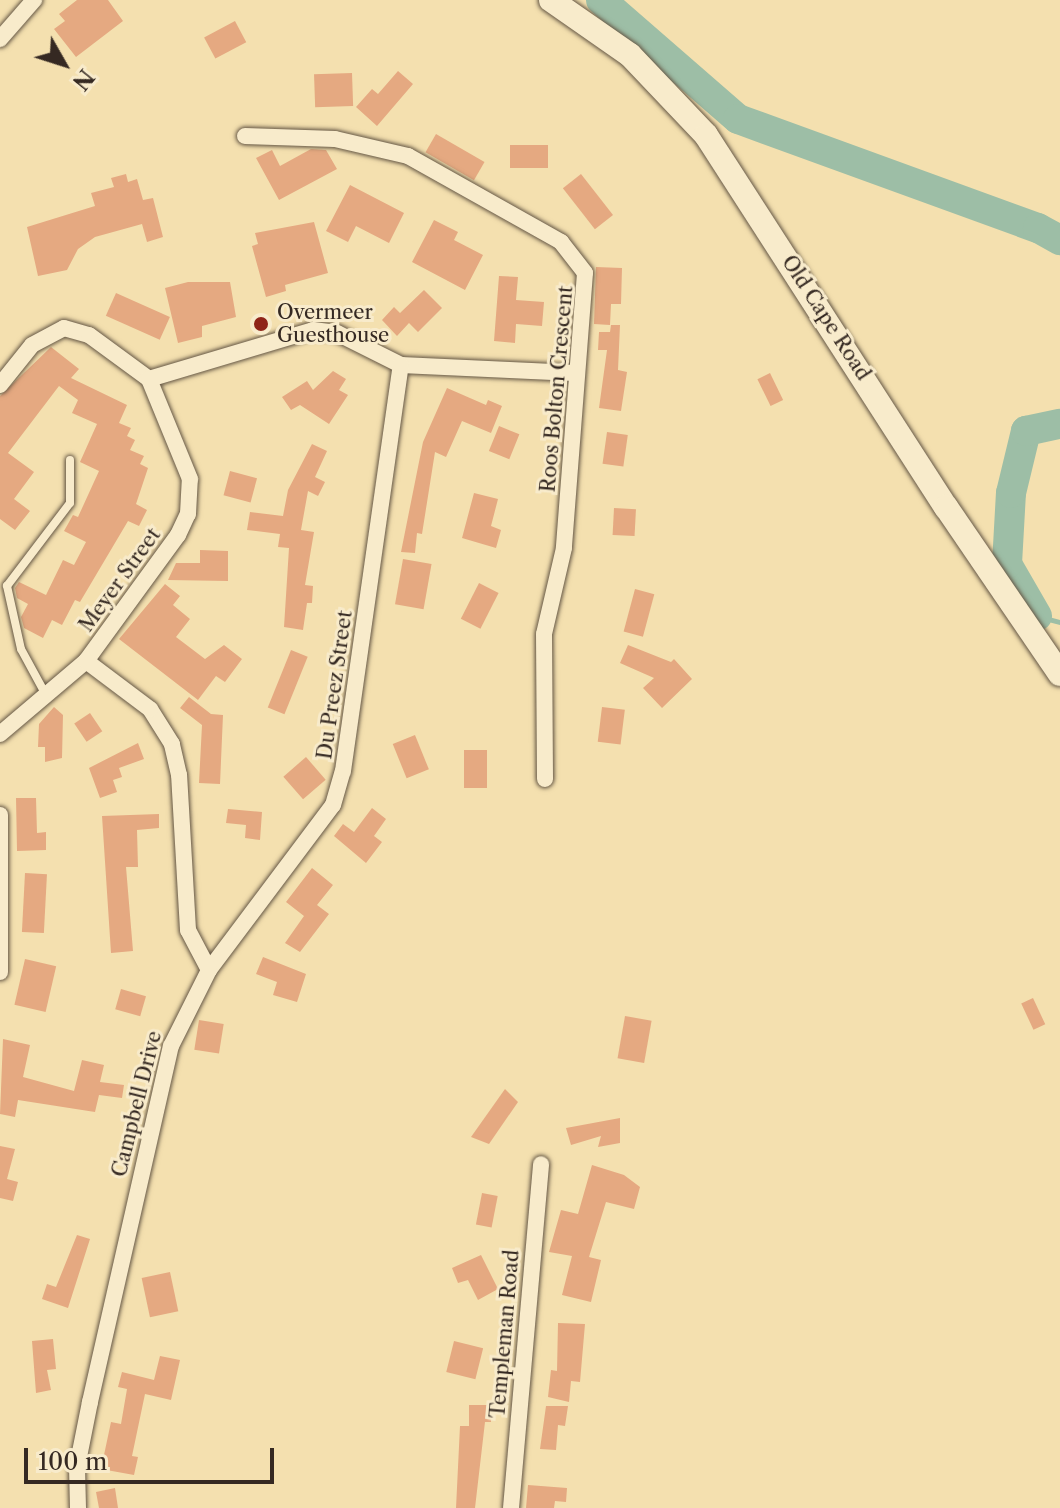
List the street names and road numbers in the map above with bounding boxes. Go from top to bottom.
street label: Old Cape Road [777,251,875,385]
street label: Roos Bolton Crescent [536,285,578,493]
street label: Meyer Street [74,523,166,637]
street label: Du Preez Street [313,609,357,761]
street label: Campbell Drive [107,1029,167,1179]
street label: Templeman Road [486,1249,524,1419]

